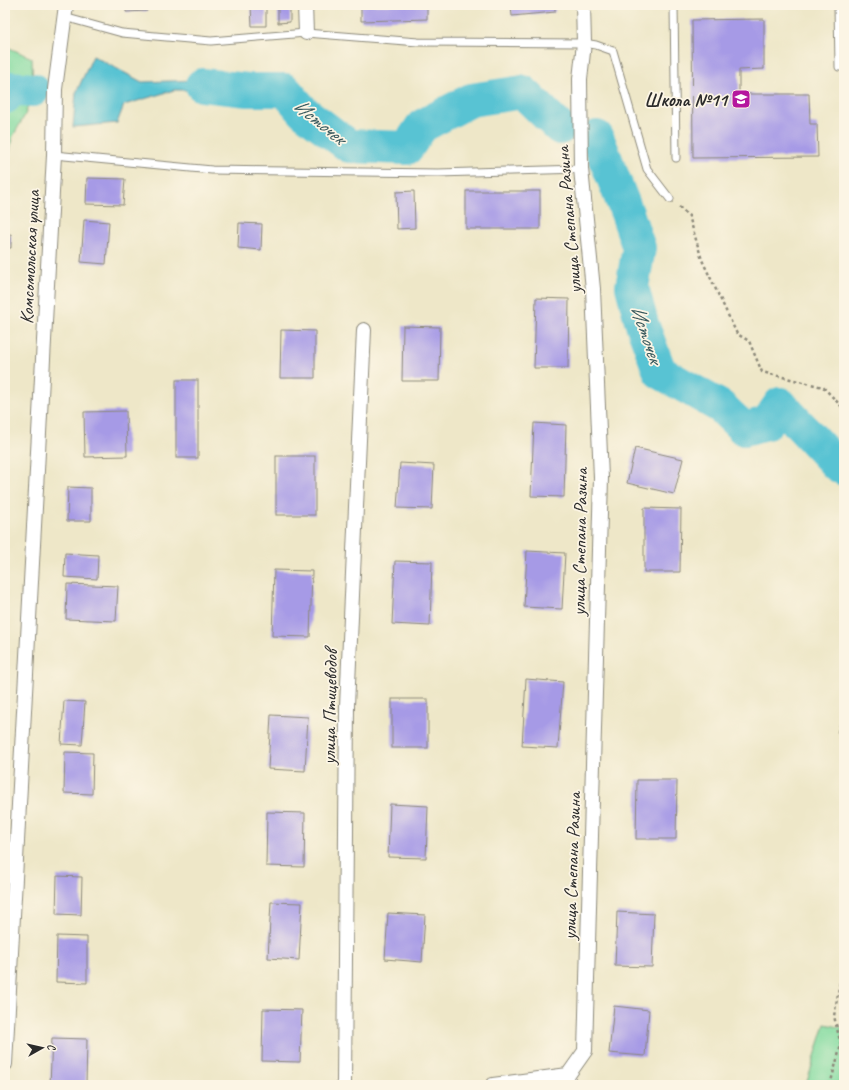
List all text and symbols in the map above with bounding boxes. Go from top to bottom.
place label: Школа №11 [644,88,729,112]
school or university icon: Школа №11 [730,88,752,110]
water label: Источек [289,93,353,152]
street label: улица Степана Разина [550,143,587,296]
street label: Комсомольская улица [15,188,46,325]
water label: Источек [625,302,669,370]
street label: улица Степана Разина [567,466,593,617]
street label: улица Птицеводов [317,645,343,766]
street label: улица Степана Разина [557,790,587,941]
north arrow [22,1028,62,1068]
text: С [45,1043,59,1052]

